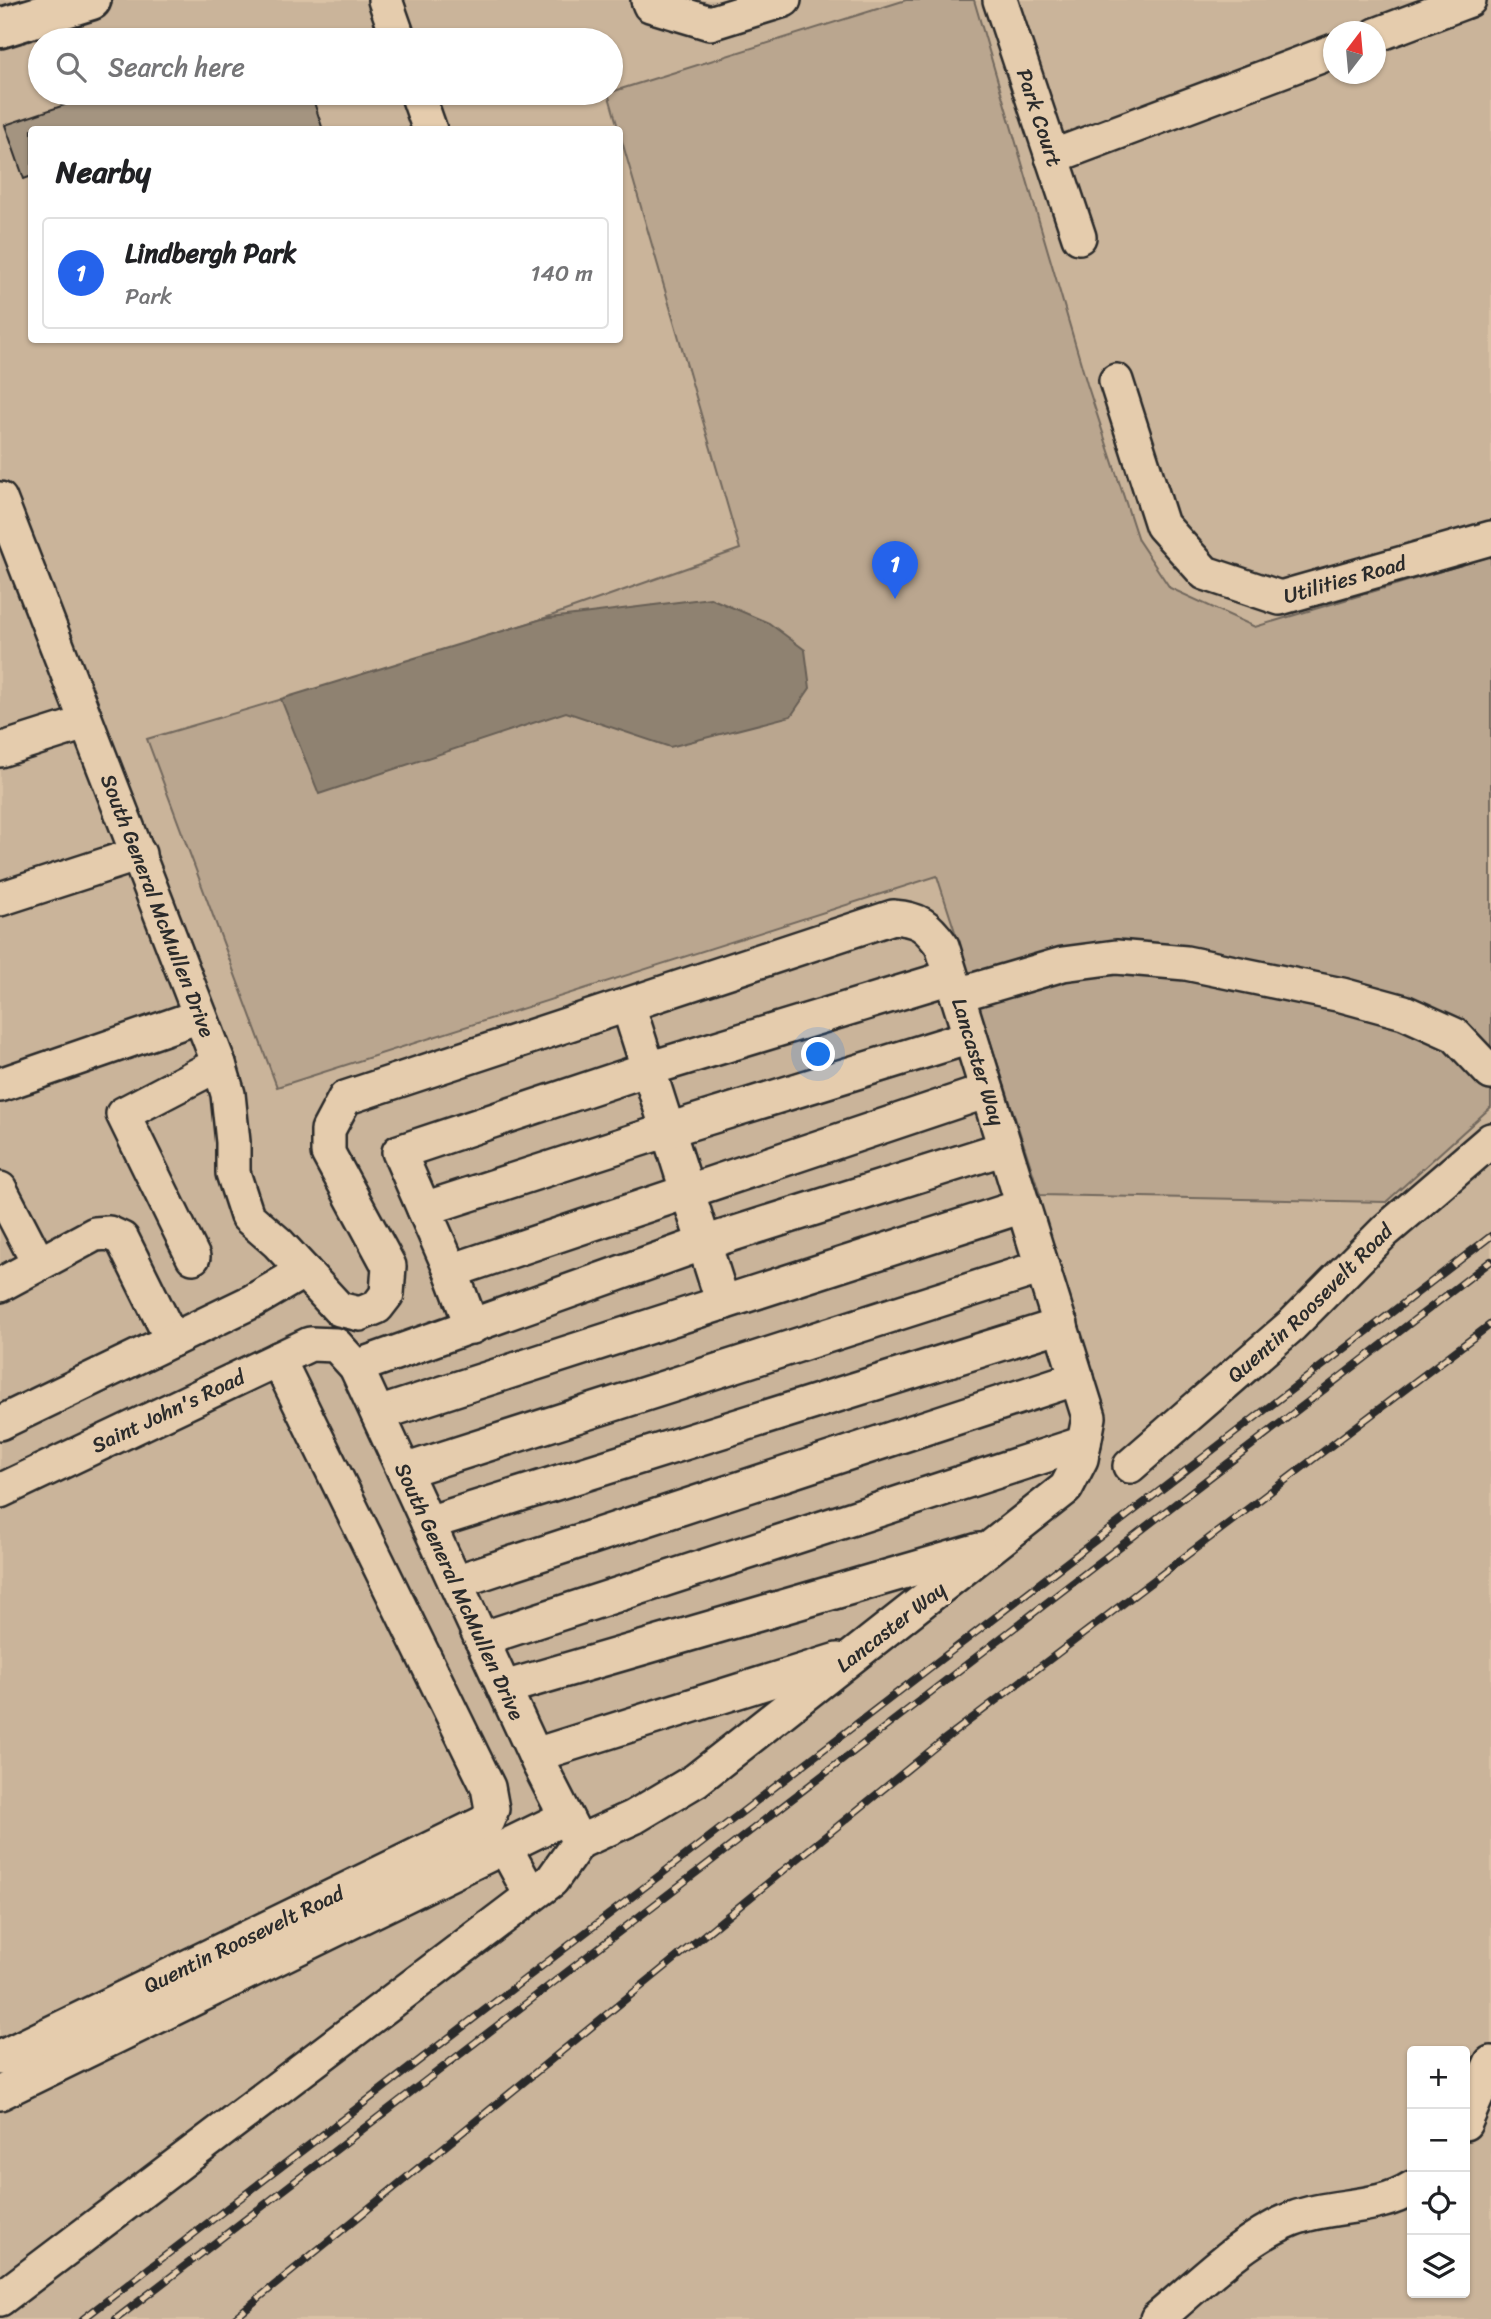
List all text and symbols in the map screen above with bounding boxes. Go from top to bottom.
north arrow [1323,21,1386,84]
search box [28,28,623,105]
text: Search here [108,44,245,90]
icon: search [52,48,90,86]
street label: Park Court [1005,64,1073,172]
text: Nearby [56,145,151,199]
text: Lindbergh Park [125,230,297,276]
text: 1 [76,253,86,294]
text: 140 m [531,253,593,294]
text: Park [125,276,172,317]
pin: 1 [872,541,918,599]
street label: Utilities Road [1279,544,1412,615]
street label: South General McMullen Drive [89,768,226,1043]
street label: Lancaster Way [940,993,1016,1131]
your location [801,1037,835,1071]
street label: Quentin Roosevelt Road [1218,1212,1404,1393]
street label: Saint John's Road [85,1358,253,1464]
street label: South General McMullen Drive [384,1456,535,1727]
street label: Lancaster Way [827,1571,955,1683]
street label: Quentin Roosevelt Road [137,1874,352,2004]
map controls [1407,2046,1470,2298]
button: + [1407,2046,1470,2109]
button: − [1407,2109,1470,2172]
button: locate [1407,2172,1470,2235]
button: layers [1407,2235,1470,2298]

